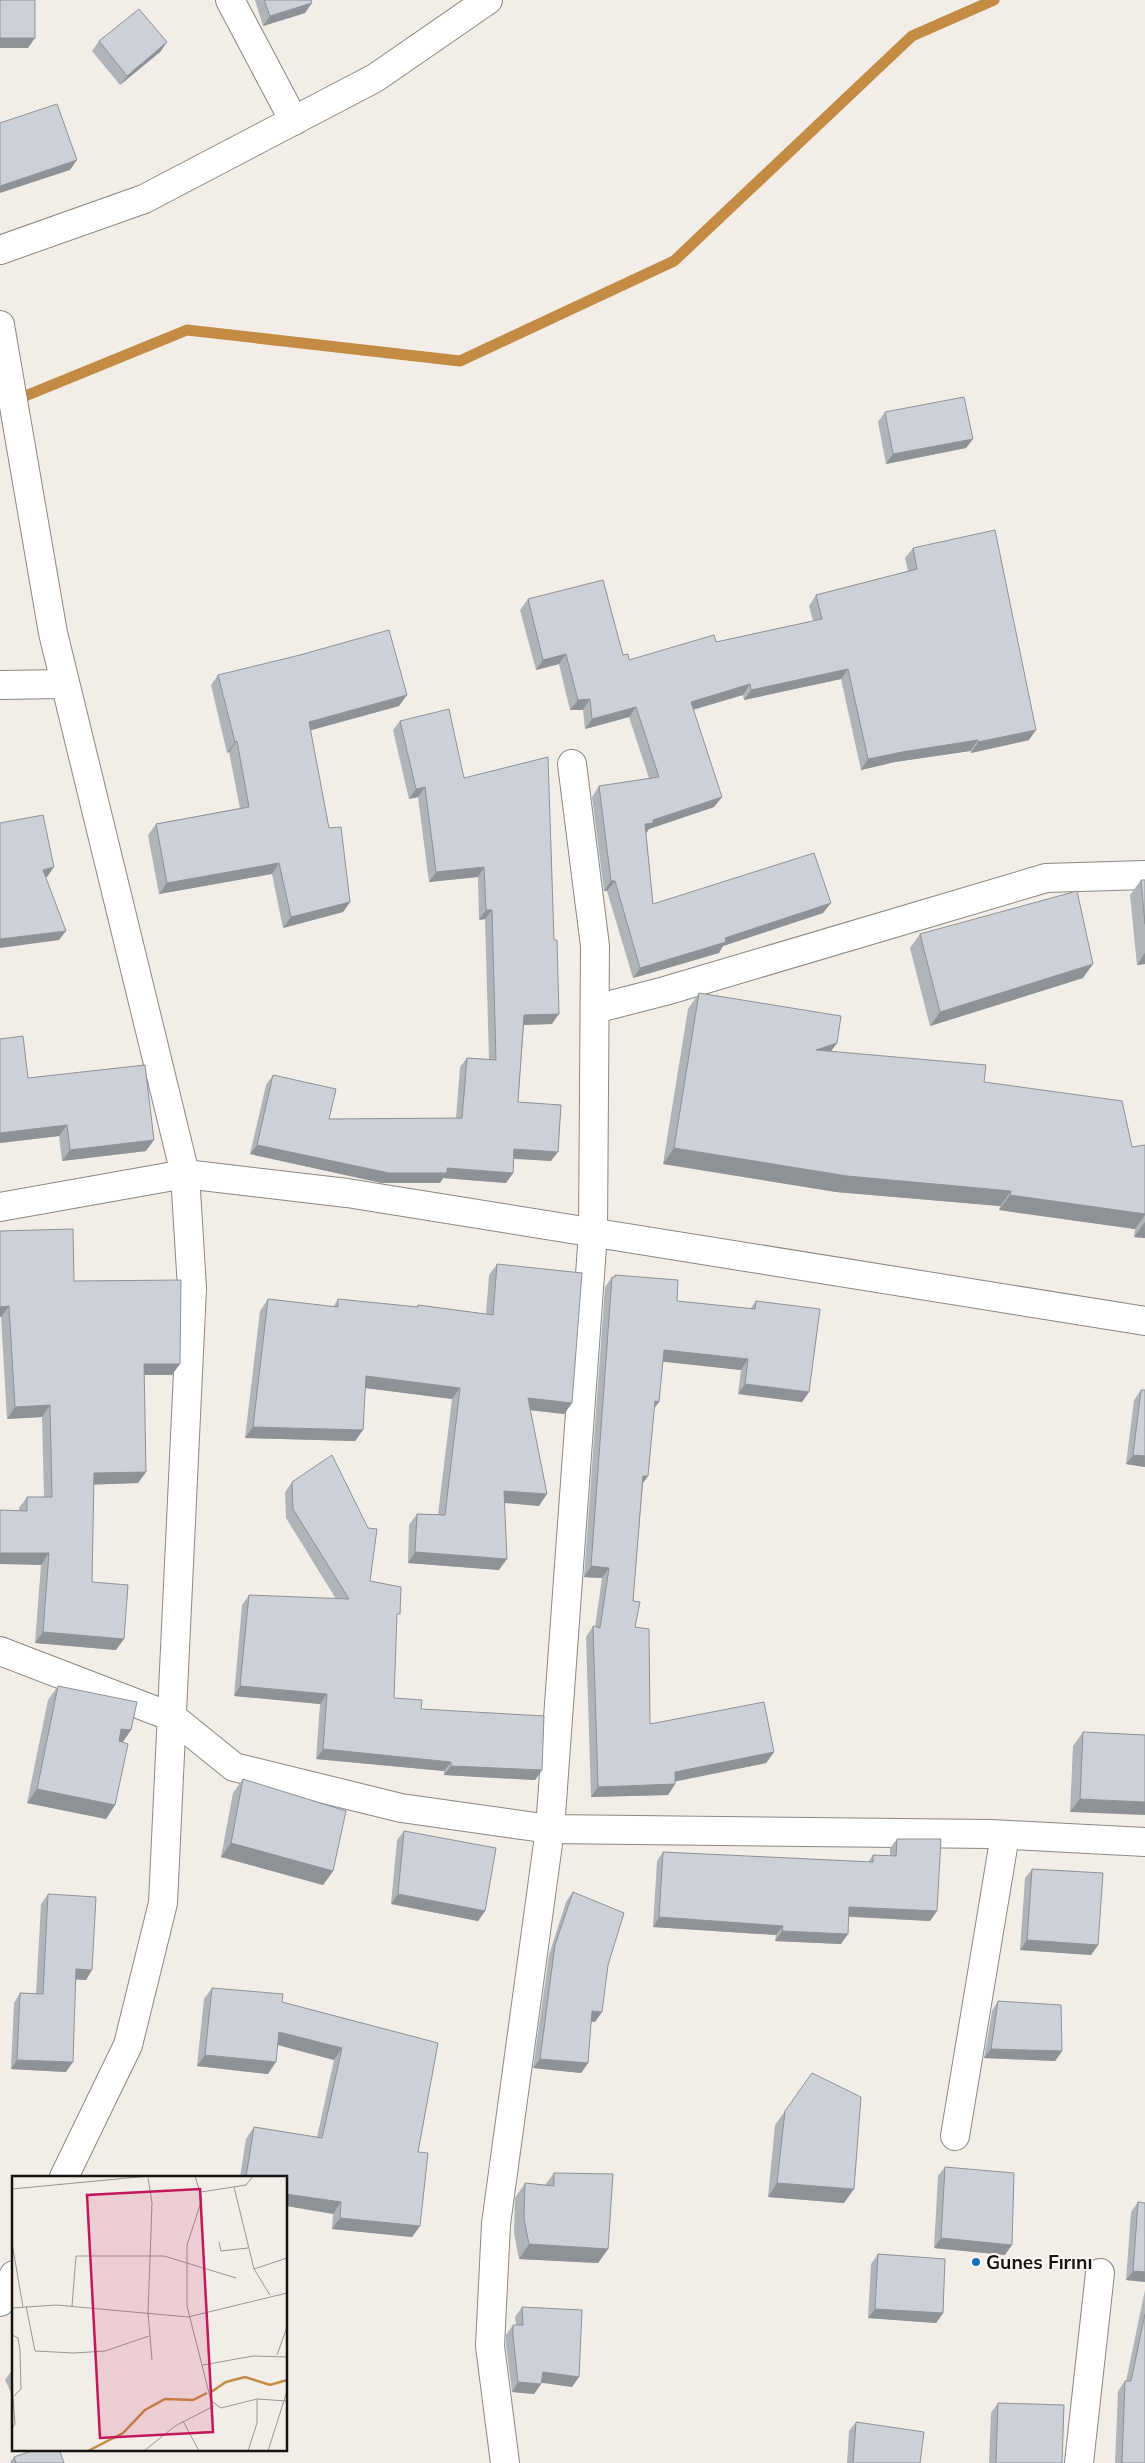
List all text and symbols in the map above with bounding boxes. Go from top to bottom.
inset map [12,2176,288,2450]
place label: Gunes Fırını [986,2250,1092,2274]
marker: Gunes Fırını [970,2256,982,2268]

